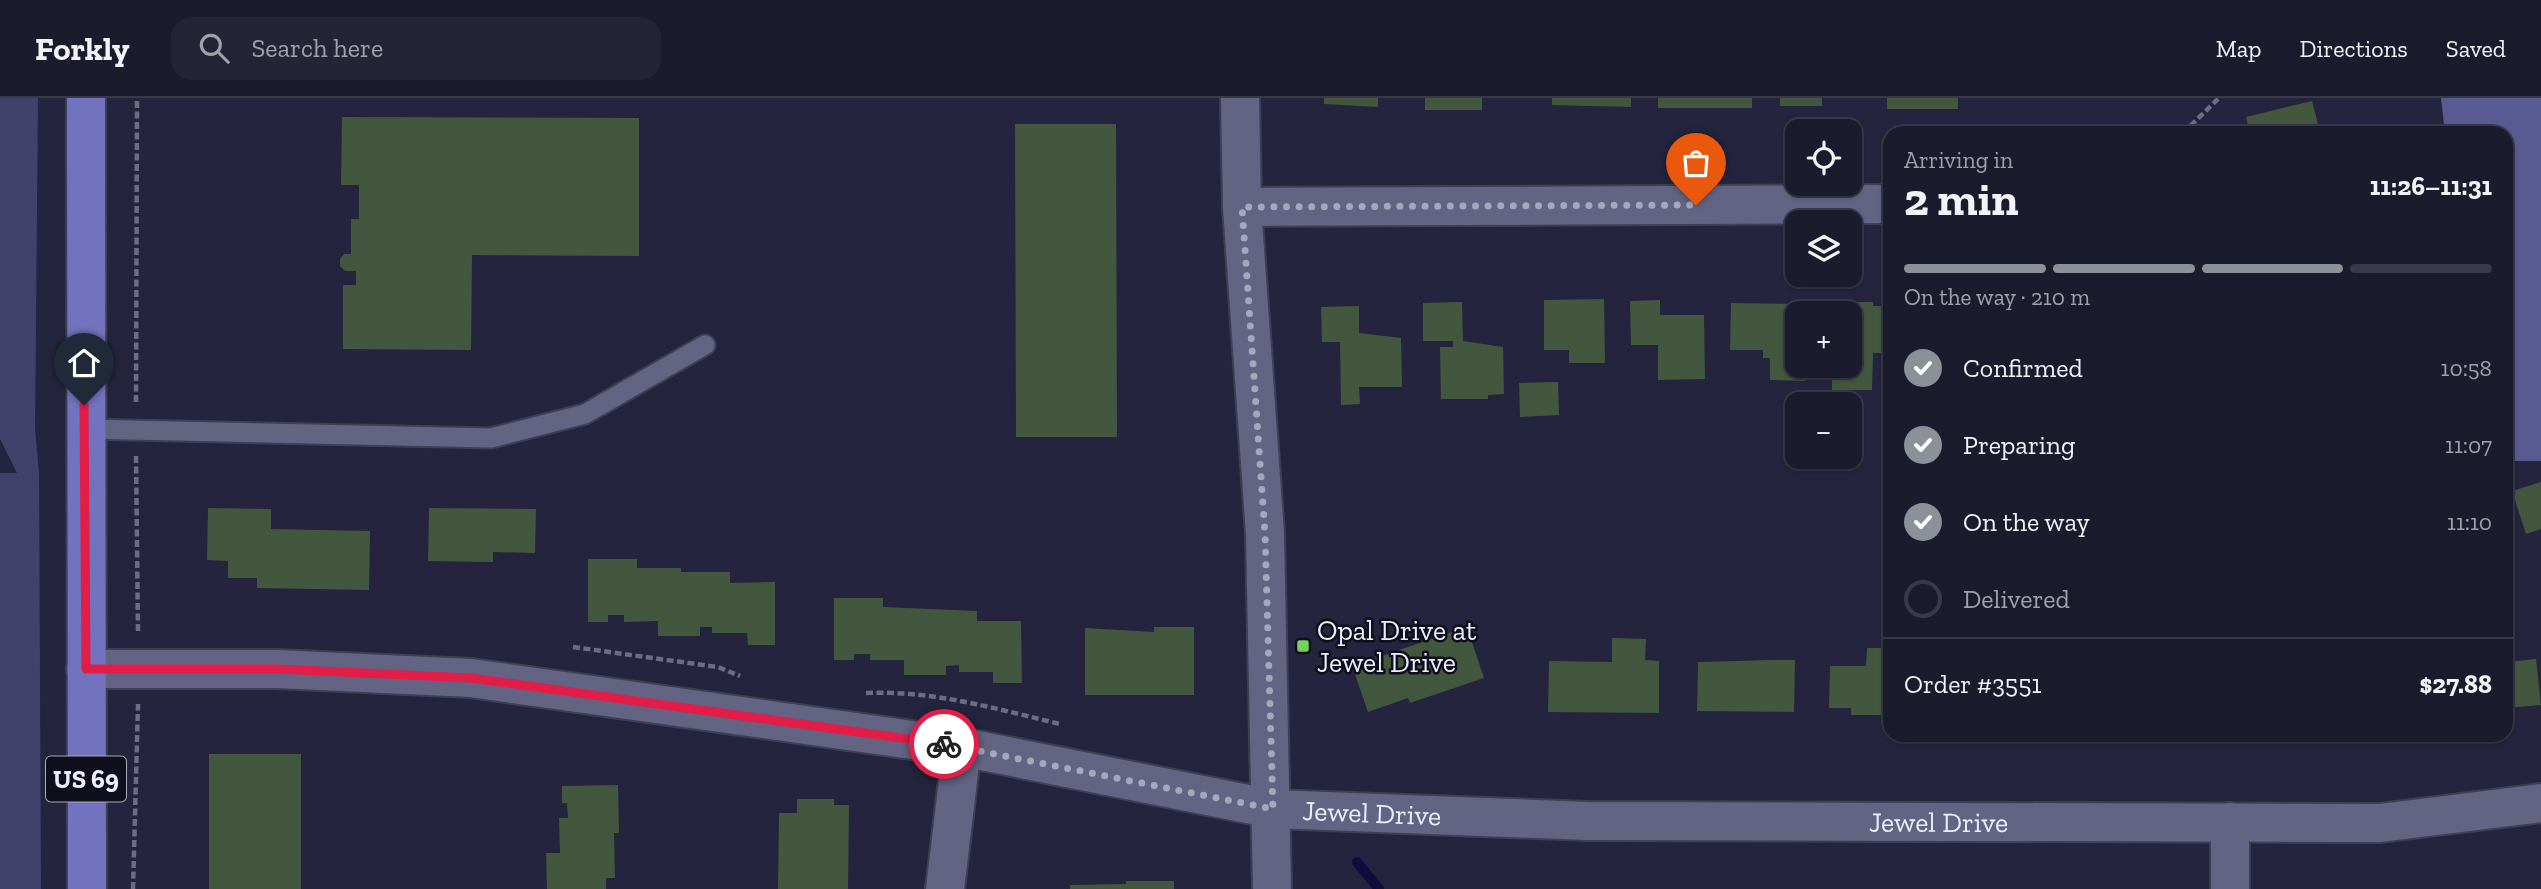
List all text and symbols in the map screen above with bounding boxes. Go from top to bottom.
search box [171,17,661,80]
text: Forkly [35,29,129,68]
icon: search [195,29,233,67]
text: Search here [251,32,383,64]
text: Map [2216,34,2262,63]
text: Directions [2300,34,2408,63]
text: Saved [2446,34,2506,63]
map controls [1785,119,1862,469]
button: locate [1785,119,1862,196]
pin [1666,133,1726,205]
icon: bag [1677,144,1715,182]
text: Arriving in [1904,146,2013,174]
text: 11:26–11:31 [2370,170,2492,202]
text: 2 min [1904,172,2019,227]
button: layers [1785,210,1862,287]
text: On the way · 210 m [1904,283,2090,311]
button: + [1785,301,1862,378]
pin [54,333,114,405]
icon: home [65,344,103,382]
icon: check [1904,349,1942,387]
text: Confirmed [1963,352,2083,384]
text: 10:58 [2441,354,2492,382]
button: − [1785,392,1862,469]
icon: check [1904,426,1942,464]
text: Preparing [1963,429,2075,461]
text: 11:07 [2445,431,2492,459]
icon: check [1904,503,1942,541]
text: On the way [1963,506,2090,538]
text: 11:10 [2447,508,2492,536]
text: Delivered [1963,583,2070,615]
place label: Opal Drive at Jewel Drive [1317,614,1477,679]
marker: Opal Drive at Jewel Drive [1295,638,1311,654]
text: Order #3551 [1904,668,2042,700]
text: $27.88 [2419,668,2492,700]
courier [909,709,979,779]
icon: bike [925,725,963,763]
road number: US 69 [46,757,126,802]
street label: Jewel Drive [1302,794,1442,832]
street label: Jewel Drive [1869,805,2008,839]

